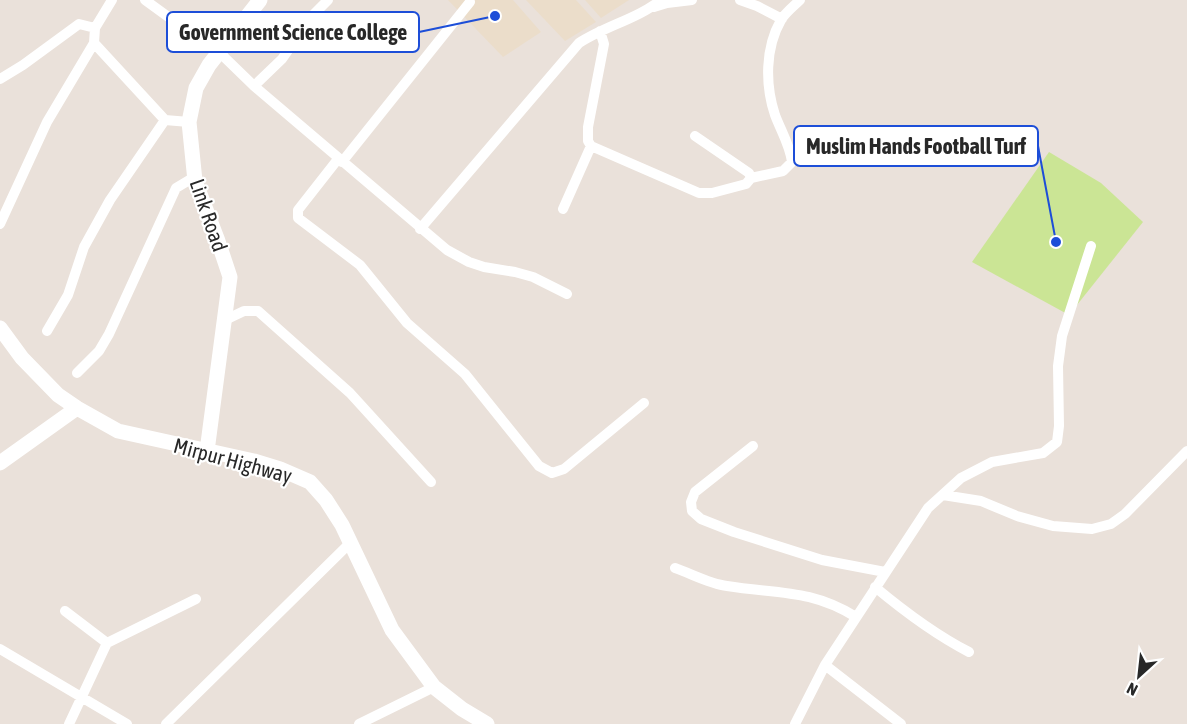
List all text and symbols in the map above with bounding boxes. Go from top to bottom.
callout: Government Science College [167,12,419,52]
text: Government Science College [179,19,407,45]
callout: Muslim Hands Football Turf [794,126,1038,166]
text: Muslim Hands Football Turf [806,133,1027,159]
street label: Link Road [185,175,233,255]
street label: Mirpur Highway [171,433,295,487]
north arrow [1109,646,1169,706]
text: N [1124,679,1140,700]

